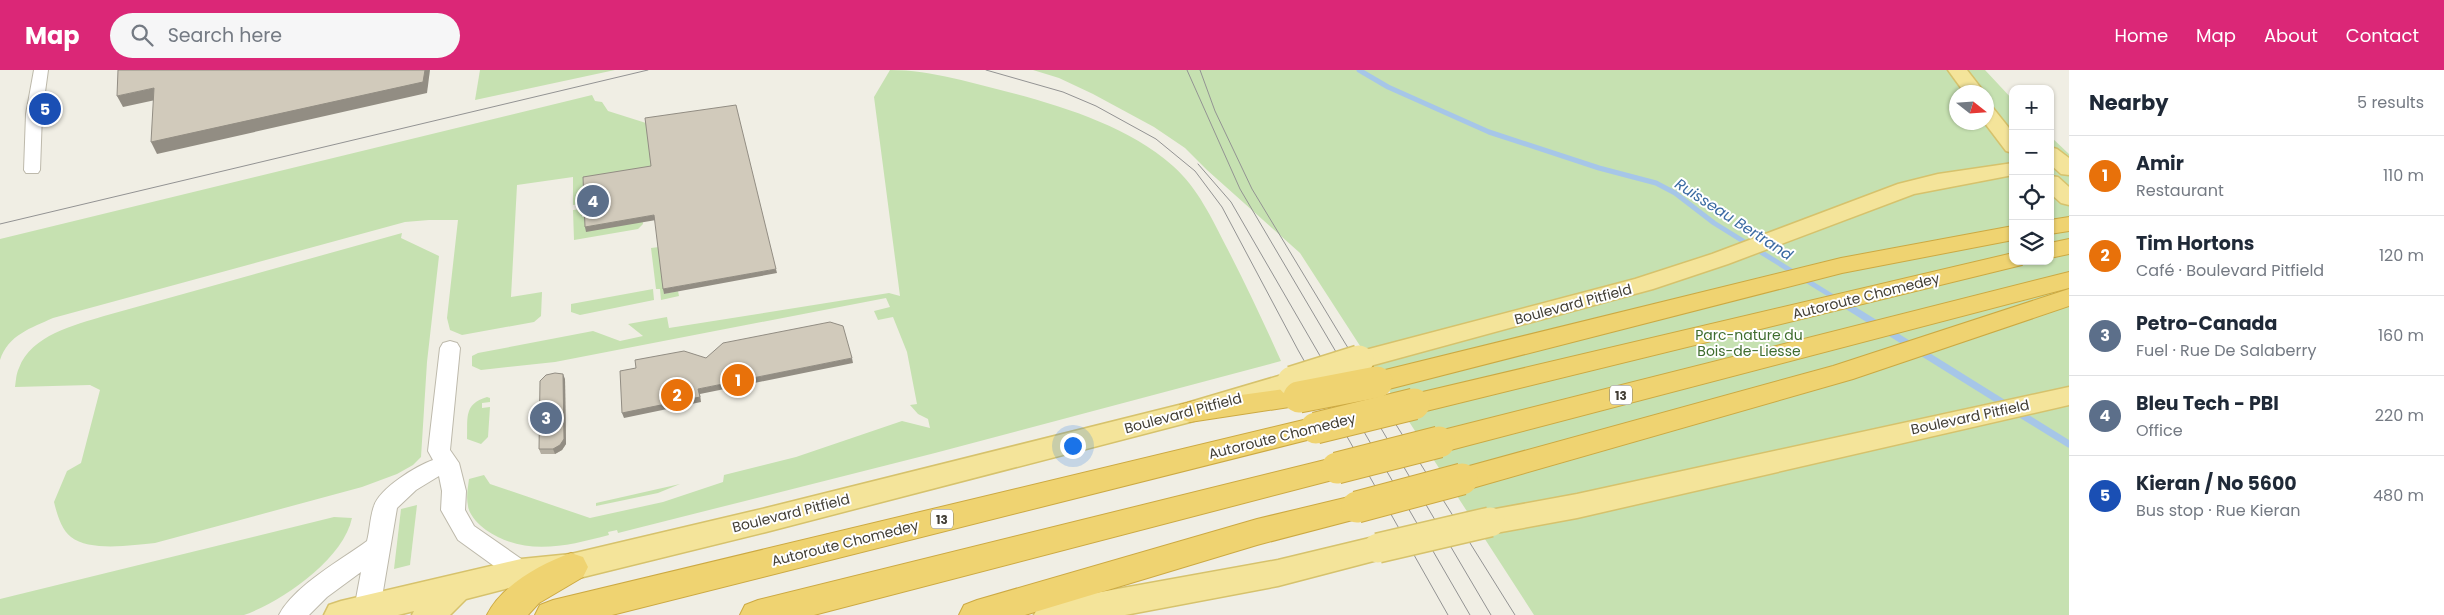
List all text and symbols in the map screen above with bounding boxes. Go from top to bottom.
search box [110,13,460,58]
text: Map [25,19,80,52]
icon: search [128,21,156,49]
text: Search here [168,22,282,49]
text: Home [2114,23,2168,48]
text: Map [2196,23,2236,48]
text: About [2264,23,2318,48]
text: Contact [2346,23,2419,48]
north arrow [1949,85,1994,130]
map controls [2009,85,2054,265]
button: + [2009,85,2054,130]
text: Nearby [2089,88,2169,117]
pin: 5 [29,90,61,128]
text: 5 results [2357,91,2424,114]
button: − [2009,130,2054,175]
text: Amir [2136,150,2184,177]
text: 1 [2102,164,2108,187]
text: 110 m [2383,164,2424,187]
water label: Ruisseau Bertrand [1671,173,1798,265]
button: locate [2009,175,2054,220]
text: Restaurant [2136,179,2224,202]
pin: 4 [577,182,609,220]
button: layers [2009,220,2054,265]
text: Tim Hortons [2136,230,2254,257]
text: 2 [2100,244,2110,267]
text: 120 m [2379,244,2424,267]
text: Café · Boulevard Pitfield [2136,259,2324,282]
street label: Autoroute Chomedey [1790,268,1942,324]
street label: Boulevard Pitfield [1512,279,1634,329]
text: Petro-Canada [2136,310,2277,337]
text: 3 [2100,324,2110,347]
text: 160 m [2378,324,2424,347]
park label: Parc-nature du Bois-de-Liesse [1695,325,1803,361]
text: Fuel · Rue De Salaberry [2136,339,2316,362]
pin: 1 [722,361,754,399]
pin: 2 [661,376,693,414]
road number: 13 [1610,386,1632,404]
street label: Boulevard Pitfield [1122,388,1244,438]
text: Bleu Tech - PBI [2136,390,2279,417]
street label: Boulevard Pitfield [1909,395,2031,439]
pin: 3 [530,399,562,437]
text: 4 [2100,404,2110,427]
text: 220 m [2375,404,2424,427]
street label: Autoroute Chomedey [1206,408,1358,464]
text: Office [2136,419,2183,442]
your location [1060,433,1086,459]
text: Kieran / No 5600 [2136,470,2297,497]
text: 5 [2100,484,2110,507]
text: 480 m [2373,484,2424,507]
street label: Boulevard Pitfield [730,489,852,537]
text: Bus stop · Rue Kieran [2136,499,2300,522]
road number: 13 [931,509,953,528]
street label: Autoroute Chomedey [769,515,921,571]

